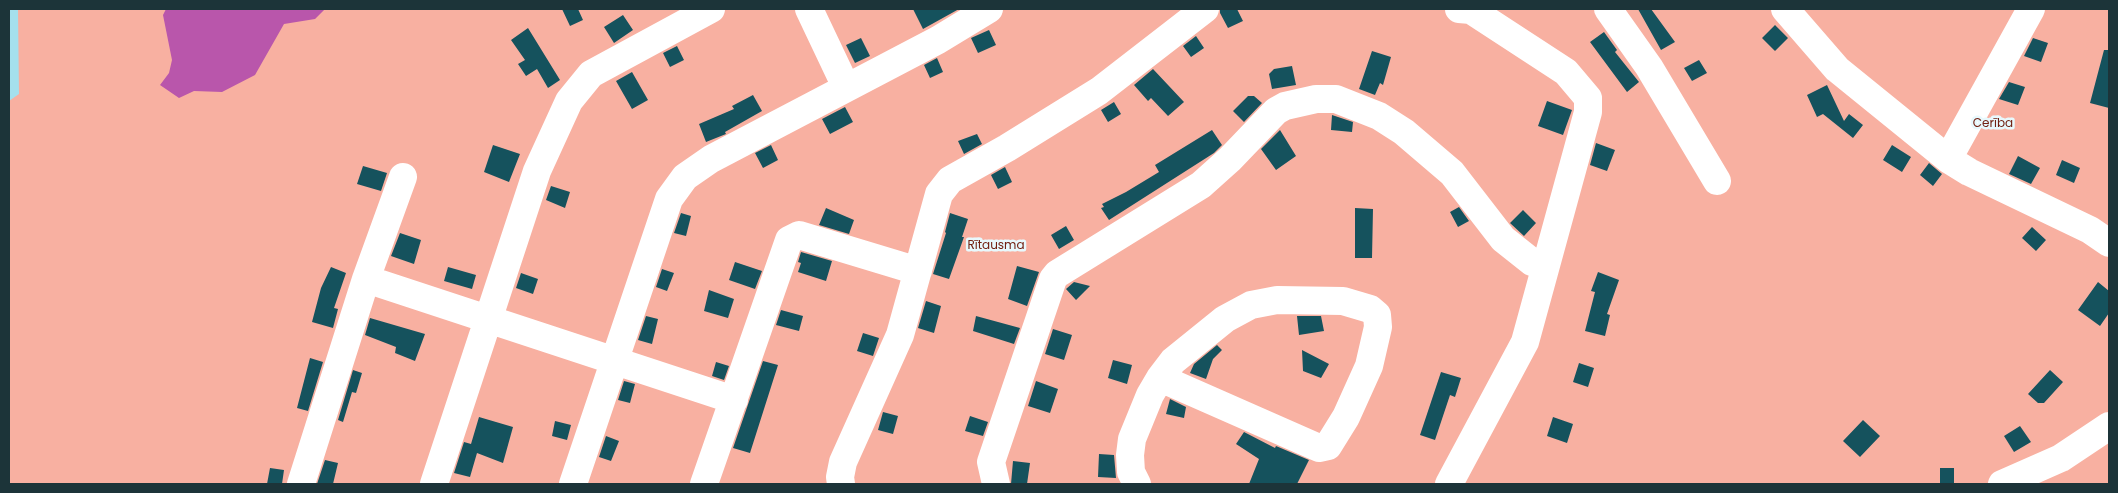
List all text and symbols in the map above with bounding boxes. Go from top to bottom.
park label: Cerība [1973,117,2013,131]
park label: Rītausma [967,239,1025,253]

